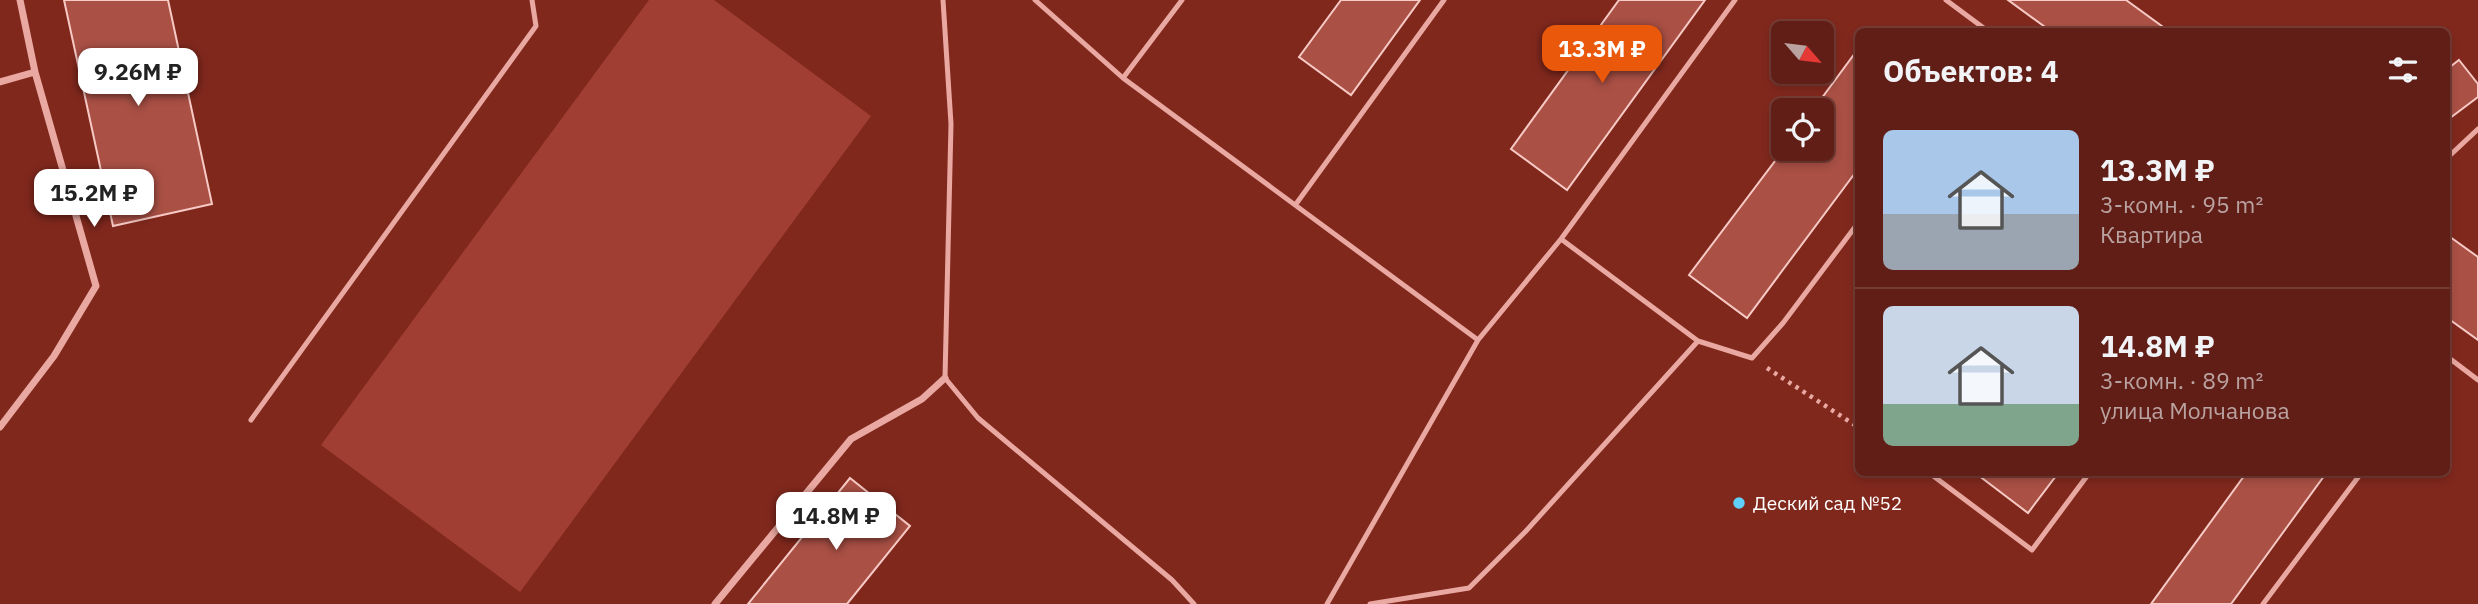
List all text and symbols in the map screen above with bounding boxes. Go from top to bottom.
north arrow [1771,21,1834,84]
map controls [1771,21,1834,161]
pin: 13.3M ₽ [1537,25,1667,85]
text: 13.3M ₽ [1558,33,1646,63]
pin: 9.26M ₽ [73,48,203,108]
text: Объектов: 4 [1883,51,2059,90]
icon: filters [2384,51,2422,89]
text: 9.26M ₽ [94,56,182,86]
button: locate [1771,98,1834,161]
text: 13.3M ₽ [2100,150,2215,189]
icon: home [1939,158,2023,242]
pin: 15.2M ₽ [29,170,159,229]
text: 15.2M ₽ [50,177,138,207]
text: 3-комн. · 95 m² [2100,189,2263,219]
text: Квартира [2100,219,2203,249]
text: 14.8M ₽ [2100,326,2215,365]
icon: home [1939,334,2023,418]
text: 3-комн. · 89 m² [2100,365,2263,395]
text: улица Молчанова [2100,395,2290,425]
place label: Деский сад №52 [1753,491,1902,515]
pin: 14.8M ₽ [771,492,901,552]
marker: Деский сад №52 [1731,495,1747,511]
text: 14.8M ₽ [792,500,880,530]

